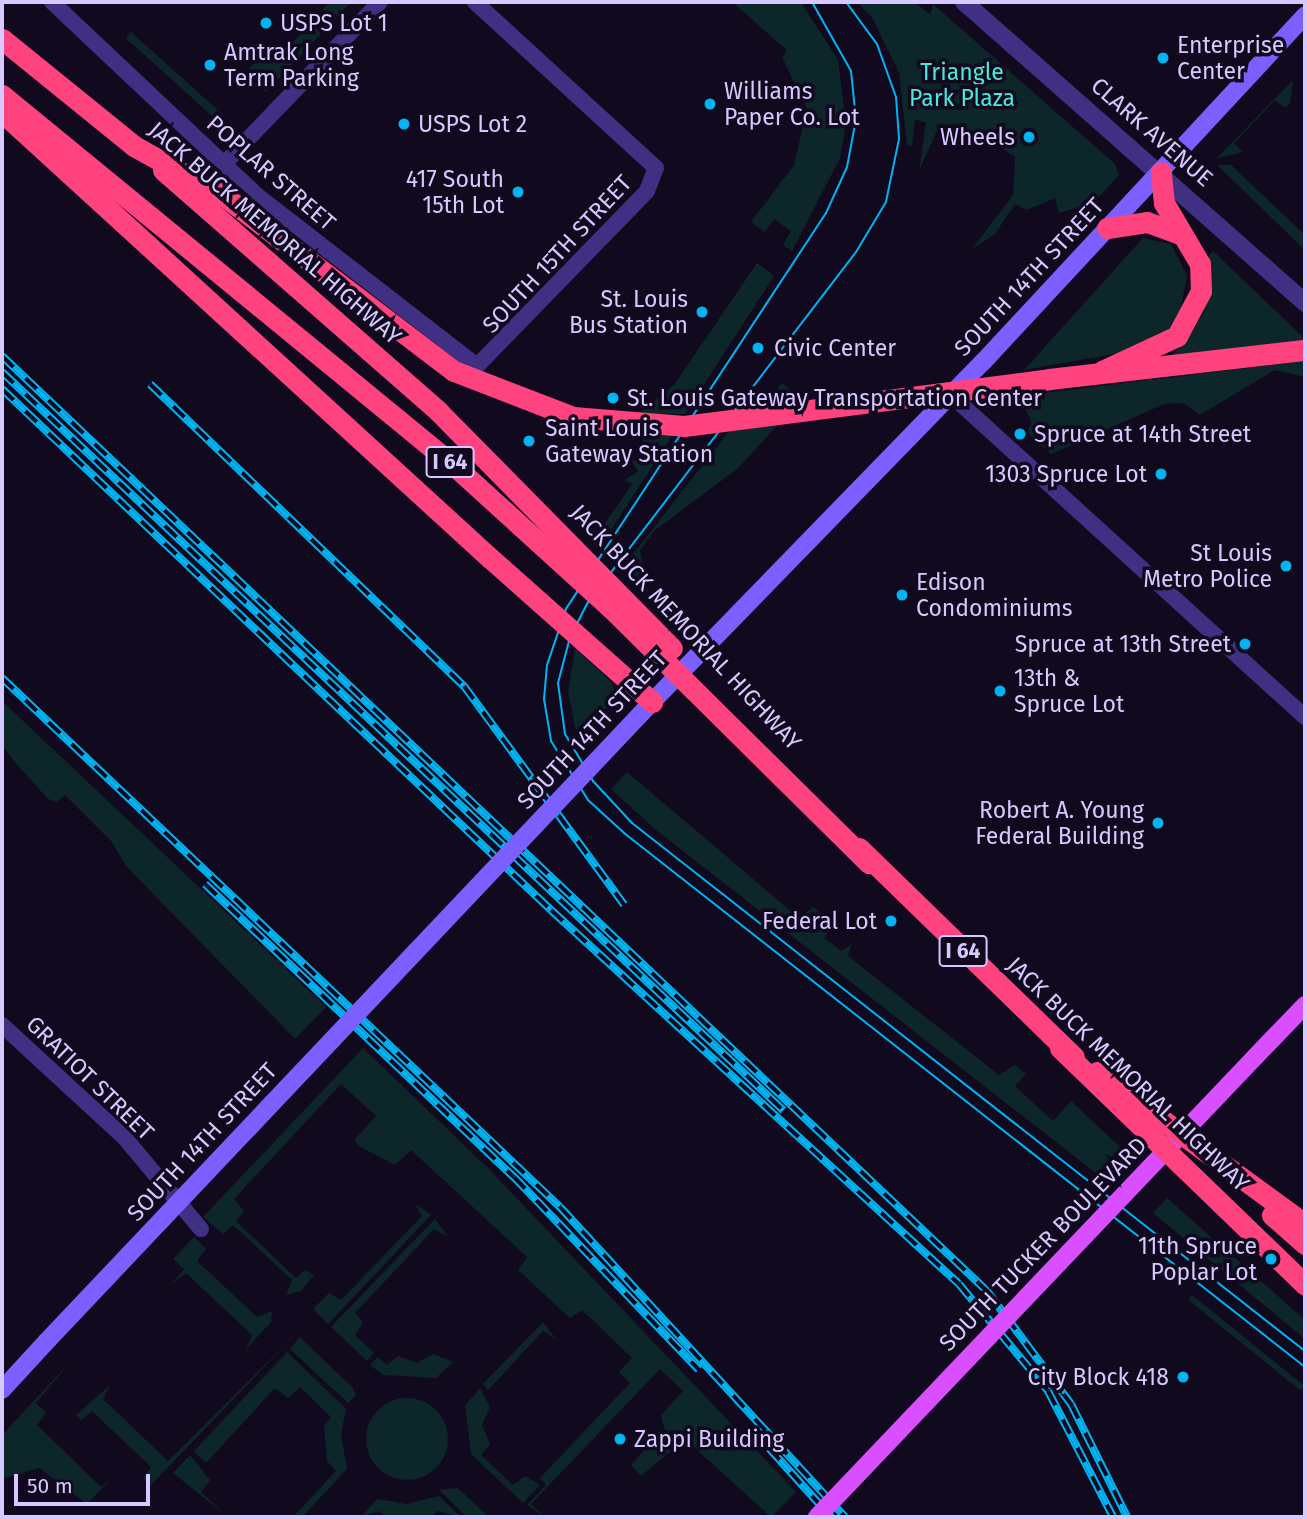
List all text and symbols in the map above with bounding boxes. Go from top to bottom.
place label: USPS Lot 1 [280,9,388,37]
marker: USPS Lot 1 [258,15,274,31]
place label: Enterprise Center [1177,31,1284,85]
place label: Amtrak Long Term Parking [224,38,359,92]
marker: Enterprise Center [1155,50,1171,66]
marker: Amtrak Long Term Parking [202,57,218,73]
park label: Triangle Park Plaza [909,58,1015,112]
street label: CLARK AVENUE [1085,72,1219,192]
place label: Williams Paper Co. Lot [724,77,860,131]
marker: Williams Paper Co. Lot [702,96,718,112]
street label: POPLAR STREET [201,110,341,236]
place label: USPS Lot 2 [418,110,527,138]
street label: JACK BUCK MEMORIAL HIGHWAY [143,116,407,350]
marker: USPS Lot 2 [396,116,412,132]
place label: Wheels [940,123,1015,151]
marker: Wheels [1021,129,1037,145]
place label: 417 South 15th Lot [406,165,504,219]
street label: SOUTH 15TH STREET [477,169,637,339]
marker: 417 South 15th Lot [510,184,526,200]
street label: SOUTH 14TH STREET [949,192,1109,362]
place label: St. Louis Bus Station [569,285,688,339]
marker: St. Louis Bus Station [694,304,710,320]
place label: Civic Center [774,334,896,362]
marker: Civic Center [748,338,768,358]
place label: St. Louis Gateway Transportation Center [627,384,1042,412]
marker: St. Louis Gateway Transportation Center [605,390,621,406]
place label: Saint Louis Gateway Station [545,414,713,468]
place label: Spruce at 14th Street [1034,420,1251,448]
marker: Spruce at 14th Street [1012,426,1028,442]
marker: Saint Louis Gateway Station [519,431,539,451]
road number: I 64 [426,444,475,480]
place label: 1303 Spruce Lot [985,460,1147,488]
marker: 1303 Spruce Lot [1153,466,1169,482]
street label: JACK BUCK MEMORIAL HIGHWAY [565,498,807,756]
place label: St Louis Metro Police [1143,539,1272,593]
marker: St Louis Metro Police [1278,558,1294,574]
place label: Edison Condominiums [916,568,1073,622]
marker: Edison Condominiums [894,587,910,603]
place label: Spruce at 13th Street [1015,630,1231,658]
marker: Spruce at 13th Street [1237,636,1253,652]
street label: SOUTH 14TH STREET [512,645,672,815]
place label: 13th & Spruce Lot [1014,664,1124,718]
marker: 13th & Spruce Lot [992,683,1008,699]
place label: Robert A. Young Federal Building [975,796,1144,850]
marker: Robert A. Young Federal Building [1150,815,1166,831]
place label: Federal Lot [762,907,877,935]
marker: Federal Lot [883,913,899,929]
road number: I 64 [939,934,988,968]
street label: JACK BUCK MEMORIAL HIGHWAY [1001,951,1255,1197]
street label: GRATIOT STREET [21,1010,159,1146]
street label: SOUTH 14TH STREET [122,1057,282,1227]
street label: SOUTH TUCKER BOULEVARD [934,1131,1152,1357]
place label: 11th Spruce Poplar Lot [1138,1232,1257,1286]
marker: 11th Spruce Poplar Lot [1263,1251,1279,1267]
place label: City Block 418 [1028,1363,1169,1391]
marker: City Block 418 [1175,1369,1191,1385]
place label: Zappi Building [634,1425,784,1453]
marker: Zappi Building [612,1431,628,1447]
scale bar [18,1460,154,1504]
text: 50 m [27,1473,73,1499]

